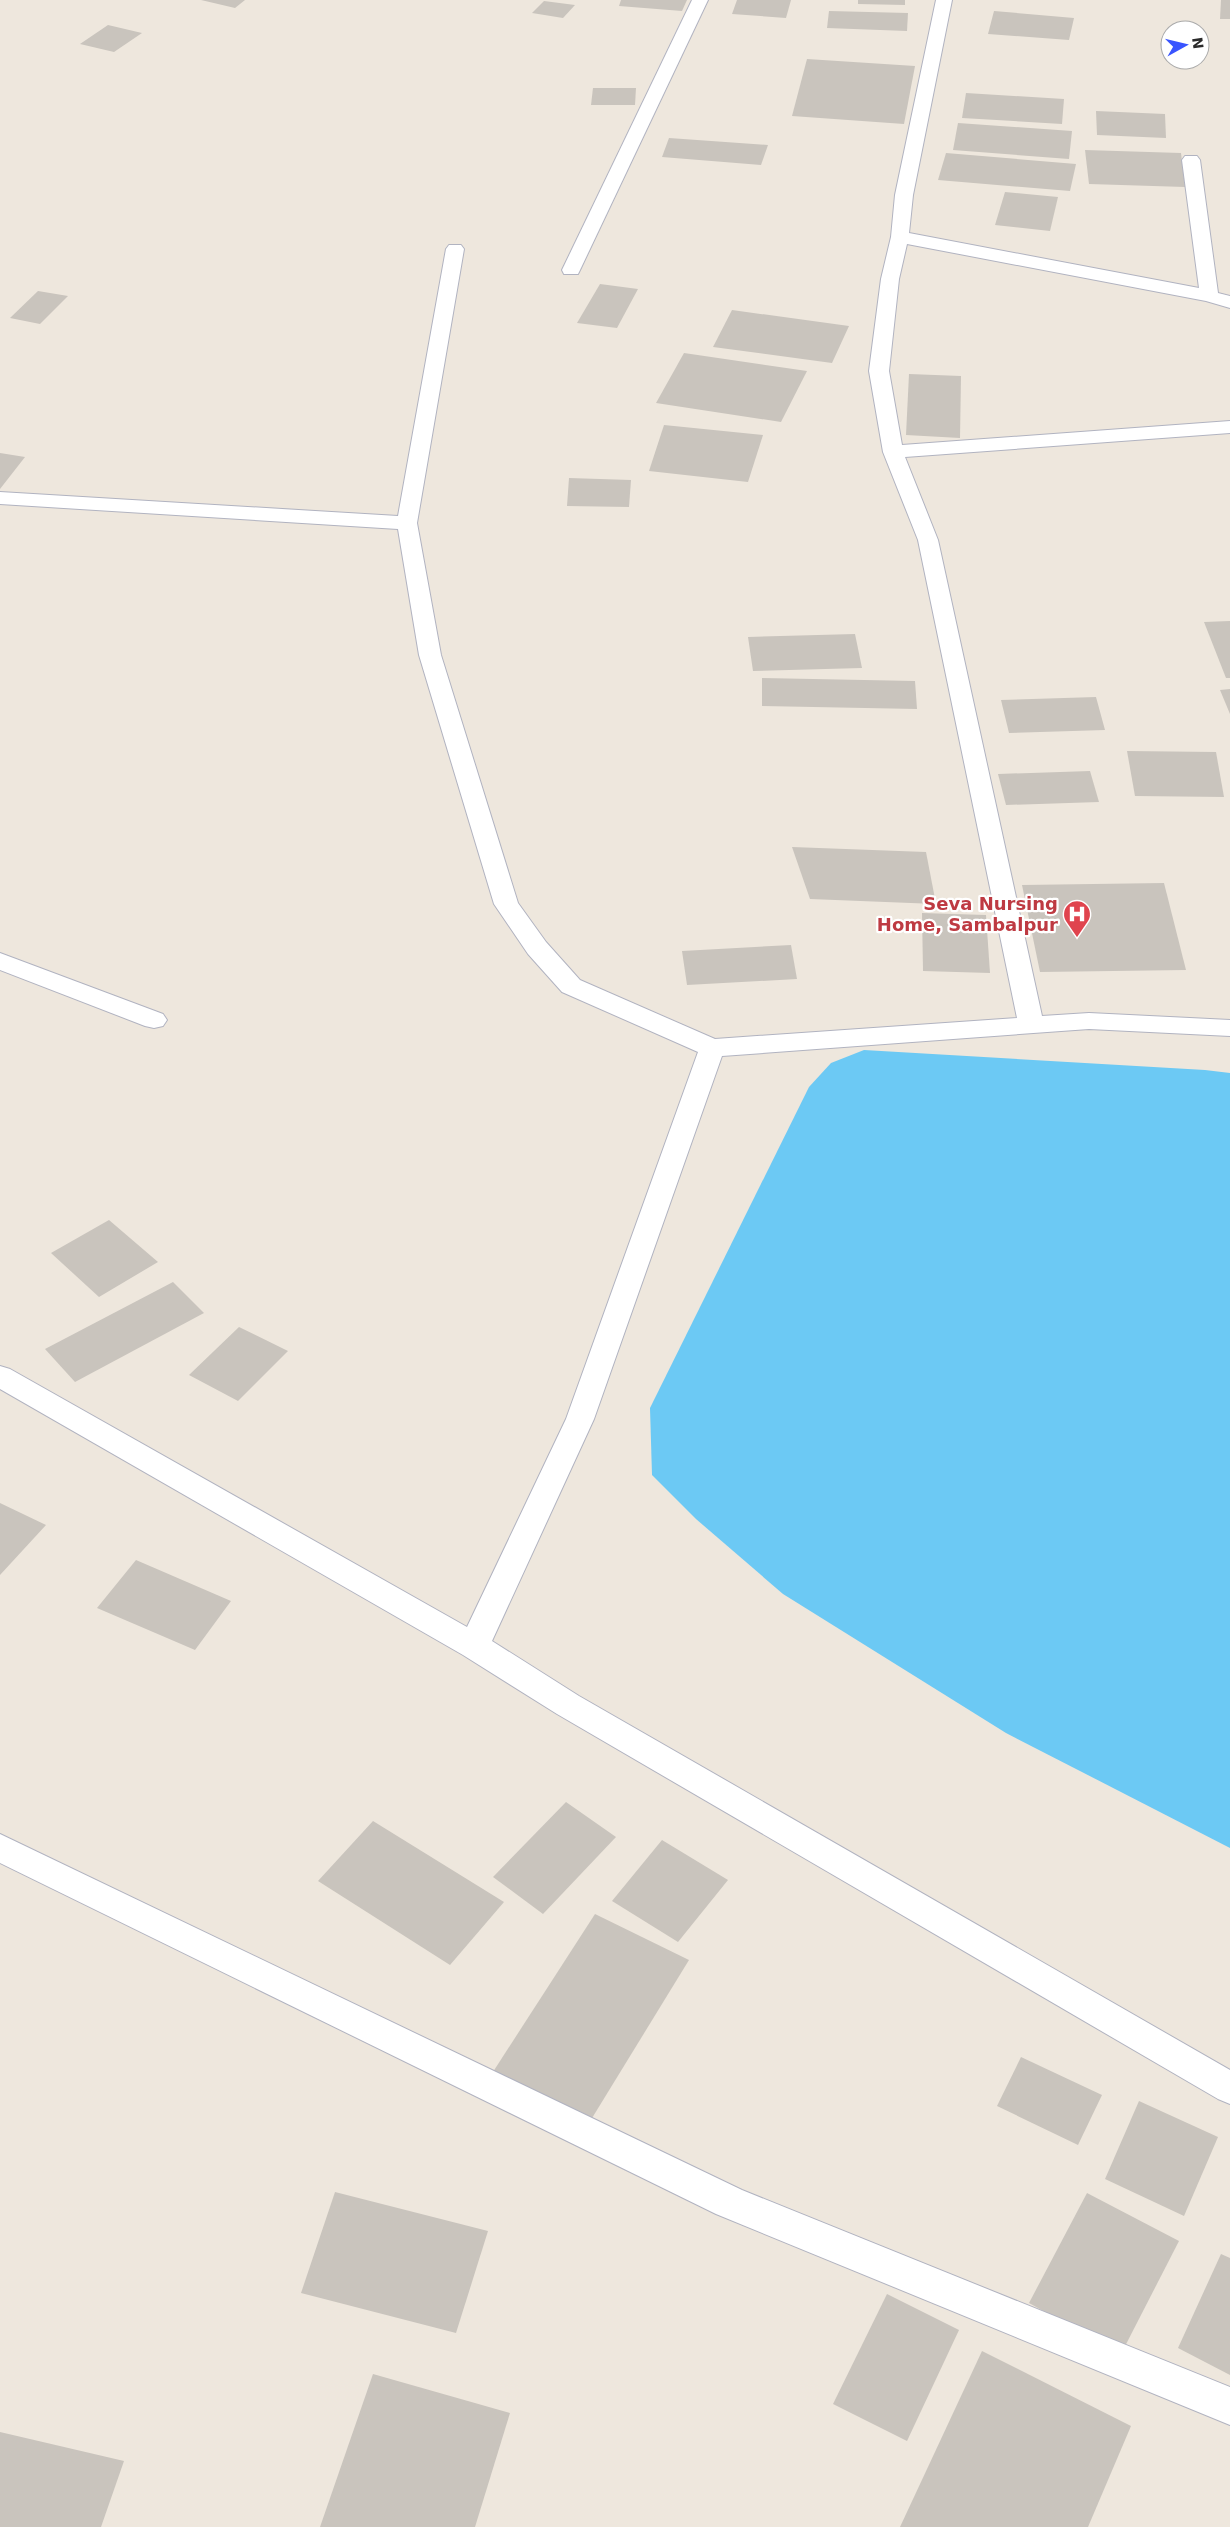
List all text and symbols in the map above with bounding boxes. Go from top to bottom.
north arrow [1160,20,1210,70]
text: N [1189,36,1207,50]
place label: Seva Nursing Home, Sambalpur [877,893,1058,935]
hospital icon: Seva Nursing Home, Sambalpur [1062,899,1092,938]

